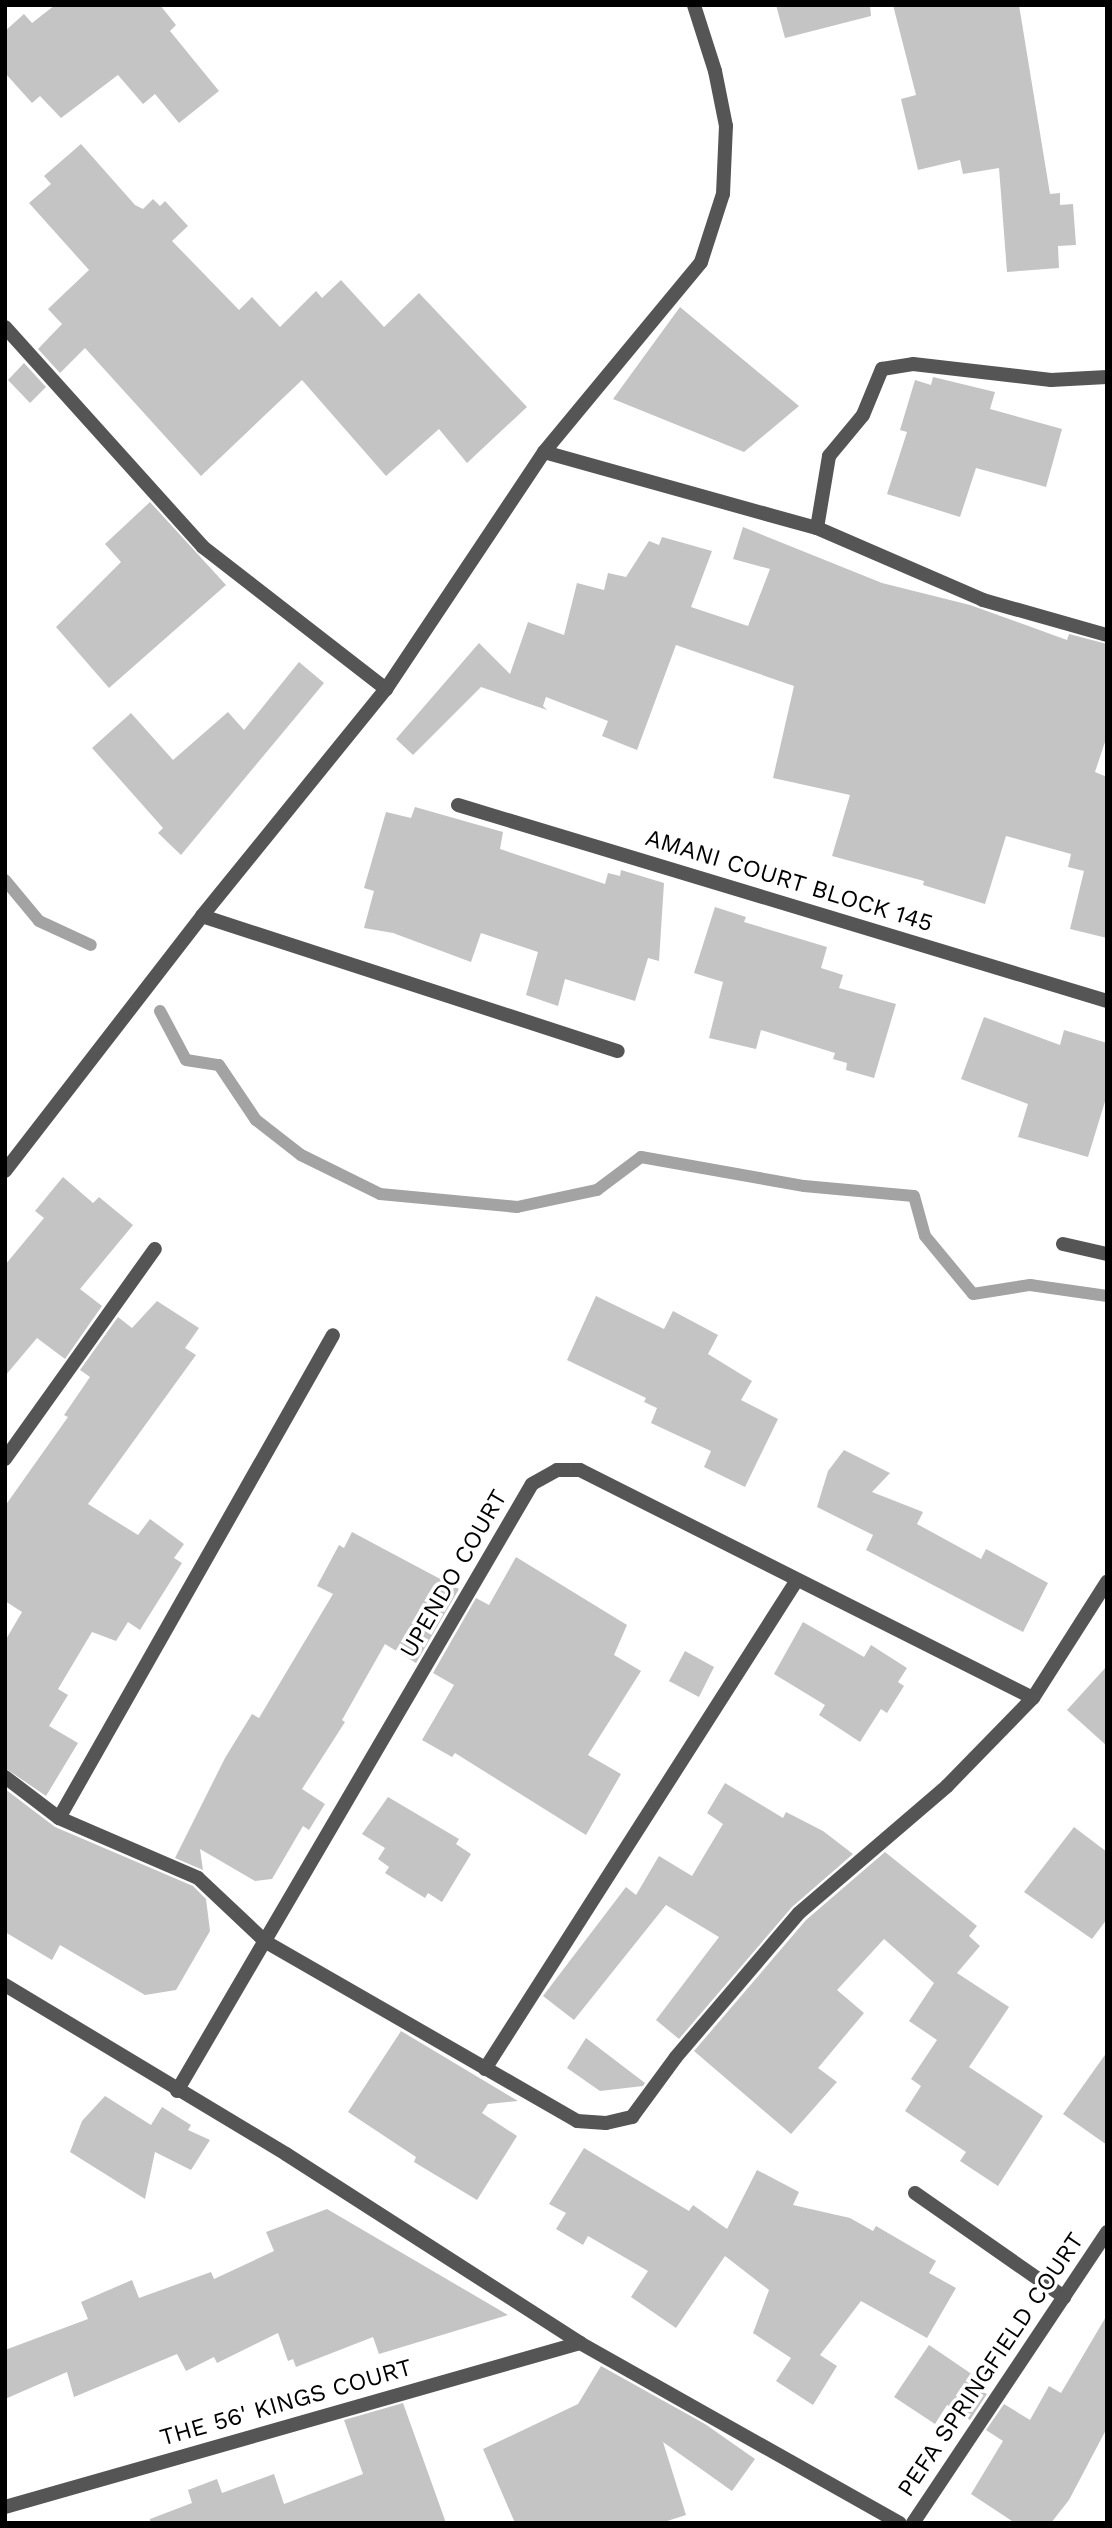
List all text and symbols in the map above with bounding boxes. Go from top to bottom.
street label: AMANI COURT BLOCK 145 [641,823,937,939]
street label: UPENDO COURT [394,1485,514,1663]
street label: PEFA SPRINGFIELD COURT [891,2227,1091,2503]
street label: THE 56' KINGS COURT [157,2353,415,2453]

